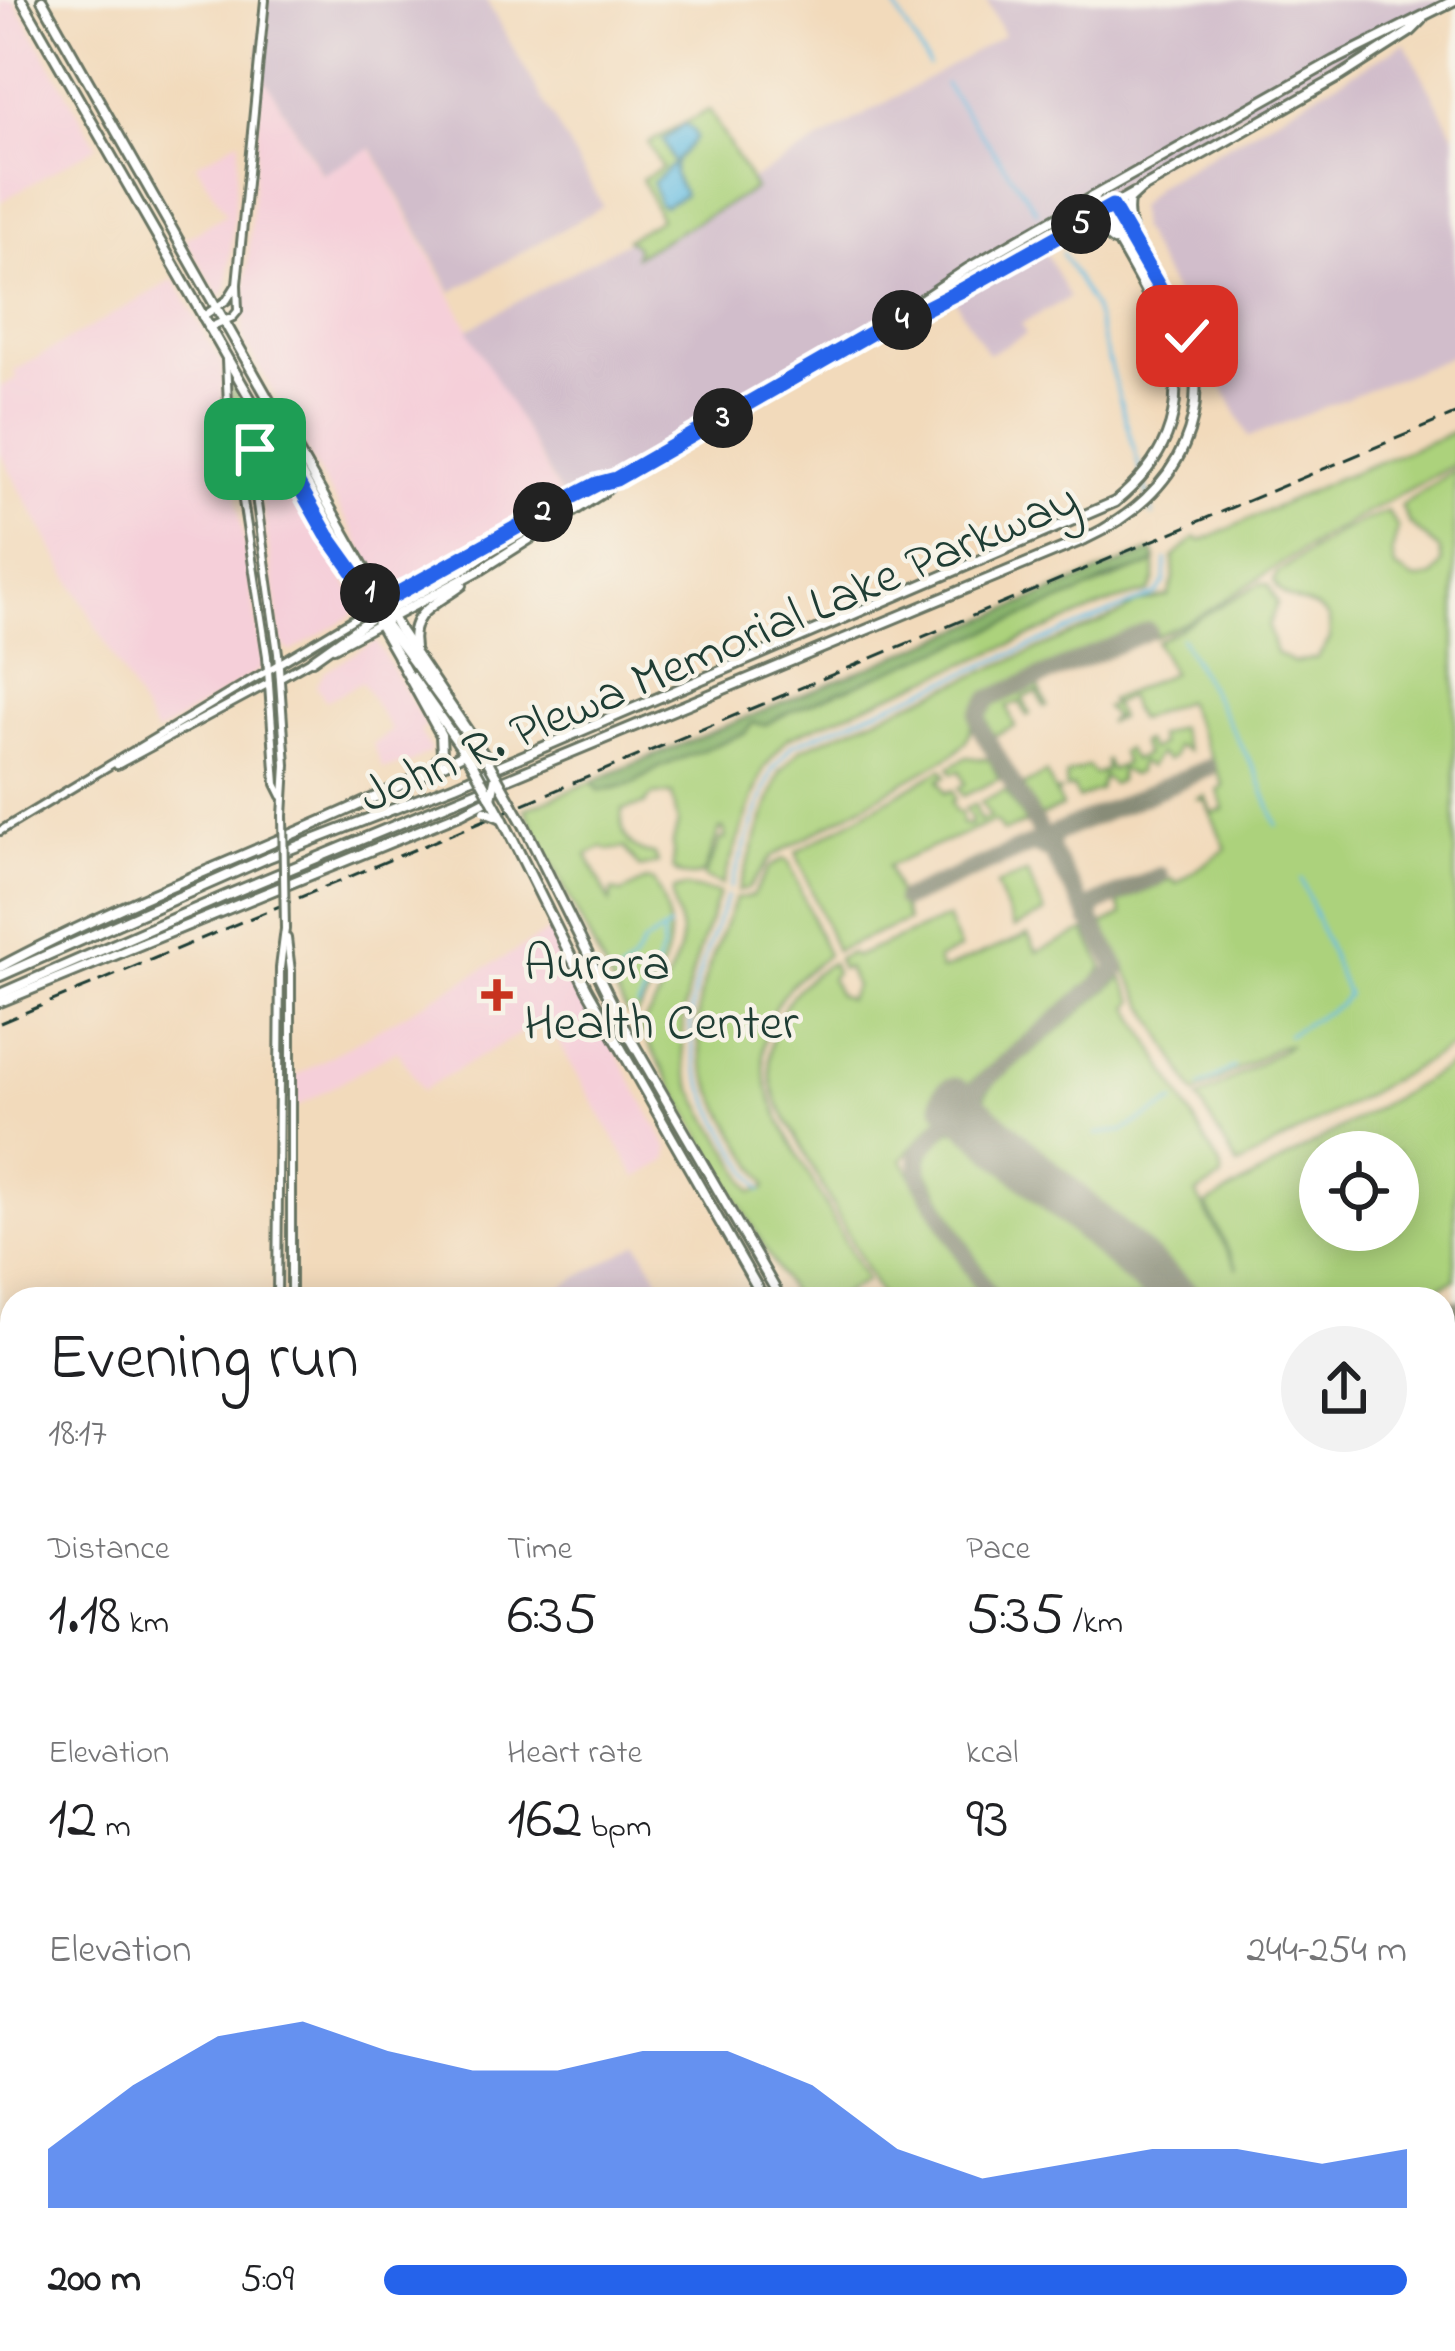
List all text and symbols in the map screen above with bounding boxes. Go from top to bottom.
pin: 5 [1051,194,1111,254]
text: 5 [1072,200,1090,248]
pin [1136,285,1238,387]
pin: 4 [872,290,932,350]
text: 4 [895,296,909,344]
icon: check [1154,303,1220,369]
pin: 3 [693,388,753,448]
text: 3 [716,394,730,442]
pin [204,398,306,500]
icon: arrive [222,416,288,482]
street label: John R. Plewa Memorial Lake Parkway [349,464,1091,836]
pin: 2 [513,482,573,542]
text: 2 [535,488,551,536]
pin: 1 [340,563,400,623]
text: 1 [365,569,375,617]
place label: Aurora Health Center [524,929,799,1063]
marker: Aurora Health Center [481,979,513,1011]
map controls [1299,1131,1419,1251]
button: locate [1299,1131,1419,1251]
text: Evening run [48,1313,359,1409]
button: share [1281,1326,1407,1452]
text: 18:17 [48,1406,107,1463]
text: Distance [48,1526,170,1574]
text: Time [507,1526,572,1574]
text: Pace [966,1526,1030,1574]
text: 1.18 [48,1574,121,1661]
text: 6:35 [507,1574,598,1661]
text: 5:35 [966,1574,1065,1661]
text: km [121,1600,169,1648]
text: /km [1065,1600,1123,1648]
text: Elevation [48,1730,169,1778]
text: Heart rate [507,1730,642,1778]
text: kcal [966,1730,1018,1778]
text: 12 [48,1778,97,1865]
text: 162 [507,1778,582,1865]
text: 93 [966,1778,1009,1865]
text: m [97,1804,131,1852]
text: bpm [582,1804,652,1852]
text: Elevation [48,1923,191,1980]
text: 244–254 m [1246,1923,1407,1980]
text: 200 m [48,2252,141,2309]
text: 5:09 [240,2252,294,2309]

